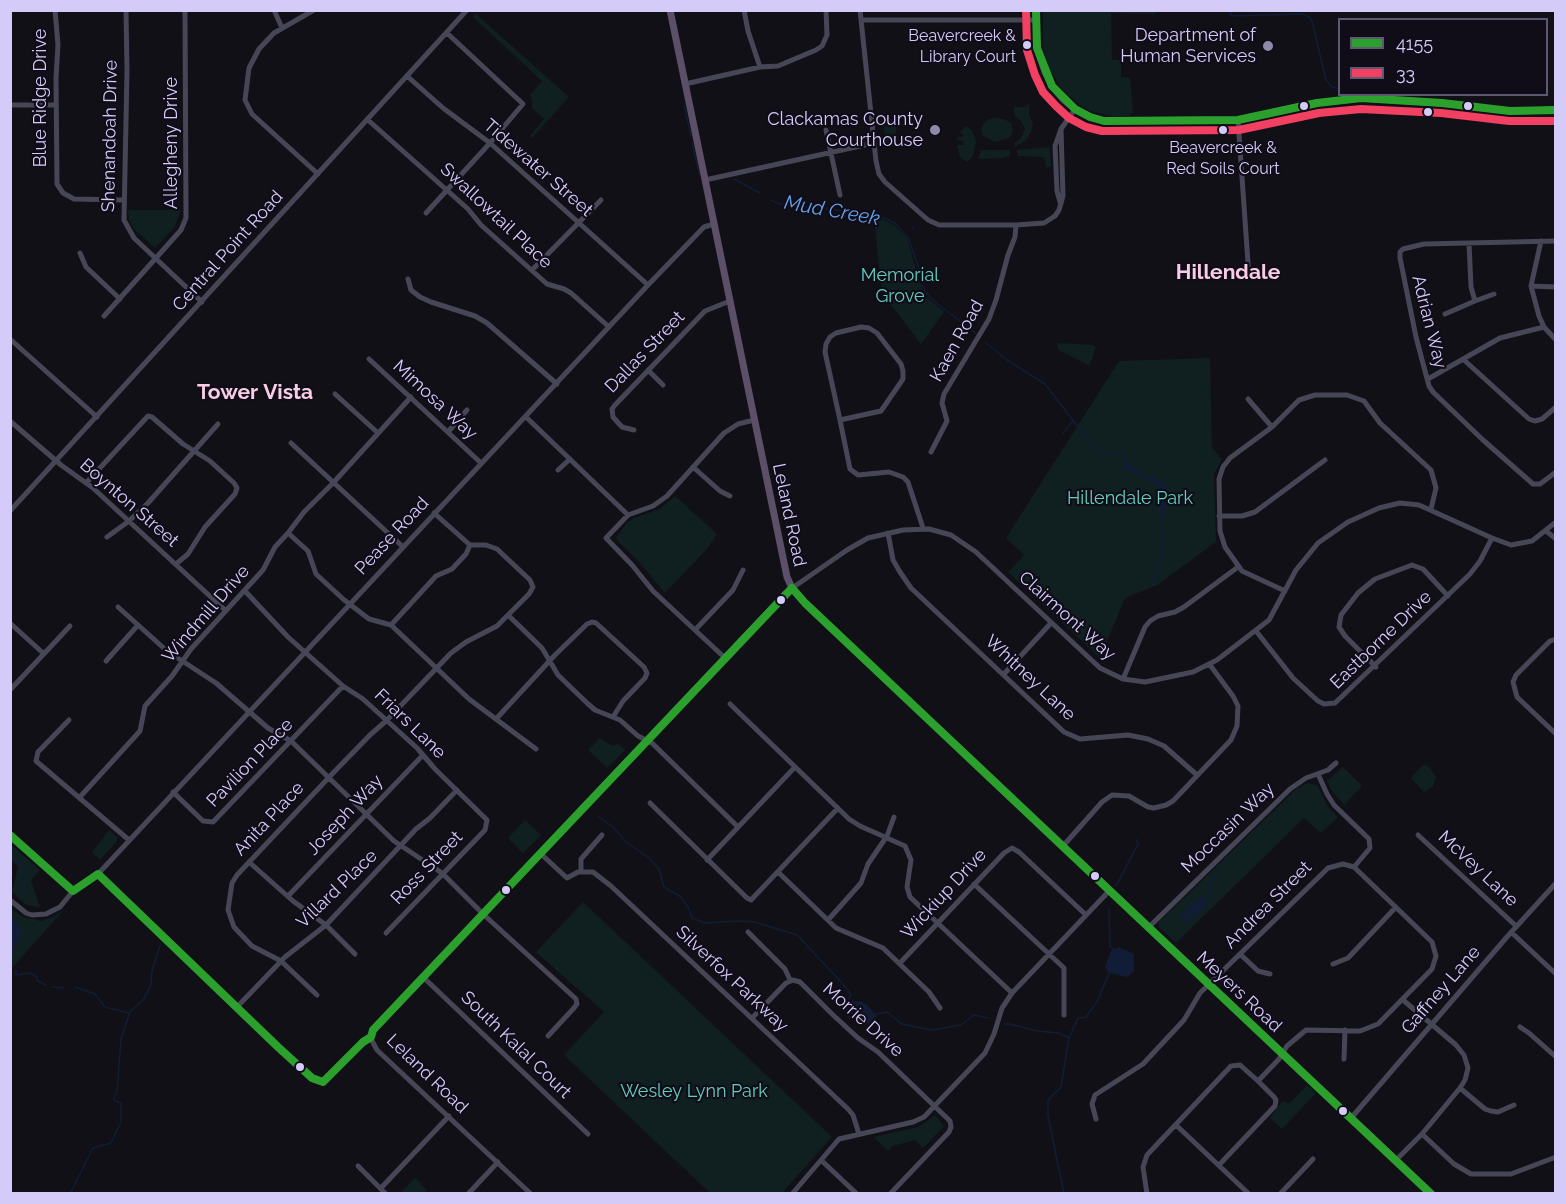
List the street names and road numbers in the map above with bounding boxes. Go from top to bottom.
street label: Blue Ridge Drive [30,29,52,167]
street label: Shenandoah Drive [98,60,122,212]
street label: Allegheny Drive [161,77,183,209]
street label: Tidewater Street [479,115,597,221]
street label: Swallowtail Place [436,159,556,273]
street label: Central Point Road [168,186,288,316]
street label: Adrian Way [1407,273,1451,371]
street label: Kaen Road [926,296,988,386]
street label: Dallas Street [601,307,689,397]
street label: Mimosa Way [388,356,482,444]
street label: Boynton Street [75,454,183,552]
street label: Leland Road [768,461,810,569]
street label: Pease Road [351,493,433,579]
street label: Windmill Drive [158,561,254,667]
street label: Clairmont Way [1014,567,1120,665]
street label: Eastborne Drive [1326,586,1436,694]
street label: Whitney Lane [980,631,1080,725]
street label: Friars Lane [370,685,450,763]
street label: Pavilion Place [202,714,298,812]
street label: Joseph Way [302,770,388,860]
street label: Anita Place [229,778,309,860]
street label: Moccasin Way [1177,778,1279,878]
street label: McVey Lane [1434,826,1522,912]
street label: Ross Street [387,827,467,909]
street label: Wickiup Drive [897,844,991,944]
street label: Villard Place [292,845,382,933]
street label: Andrea Street [1220,857,1316,953]
street label: Silverfox Parkway [671,921,793,1037]
street label: Gaffney Lane [1397,942,1485,1038]
street label: Meyers Road [1192,947,1286,1037]
street label: Morrie Drive [818,978,908,1062]
street label: South Kalal Court [456,987,576,1103]
street label: Leland Road [382,1030,472,1118]

